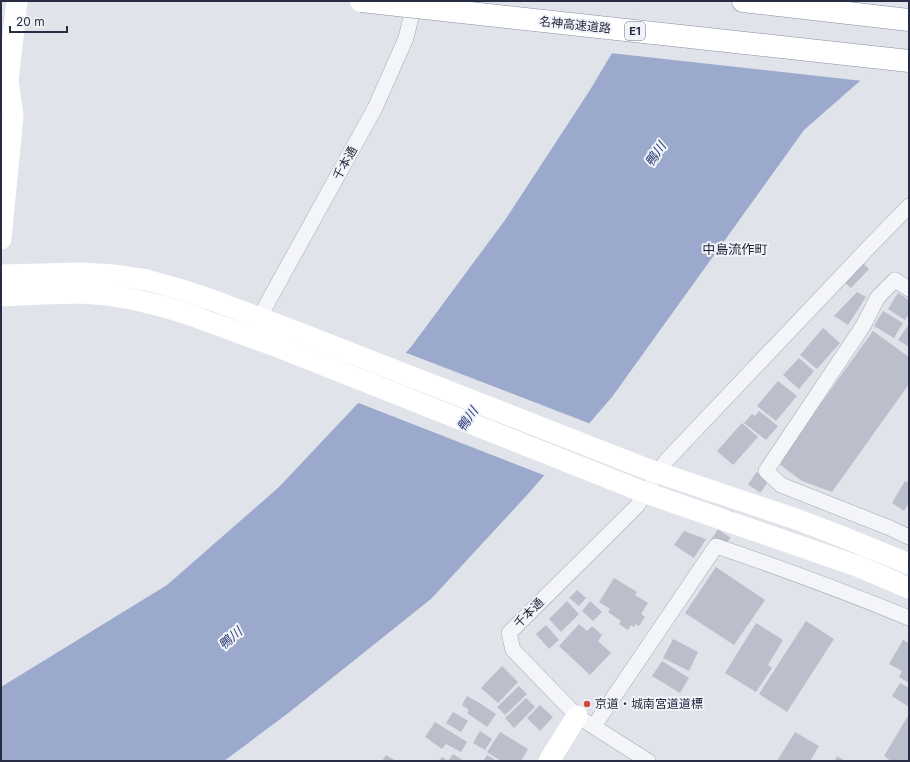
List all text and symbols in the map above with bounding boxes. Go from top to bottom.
scale bar [10,8,67,34]
street label: 名神高速道路 [538,13,612,36]
text: 20 m [16,14,45,29]
road number: E1 [625,22,645,40]
water label: 鴨川 [641,137,670,169]
street label: 千本通 [329,143,360,182]
district label: 中島流作町 [702,241,768,257]
water label: 鴨川 [453,402,482,434]
street label: 千本通 [511,595,547,631]
water label: 鴨川 [215,622,247,653]
place label: 京道・城南宮道道標 [595,696,703,711]
marker: 京道・城南宮道道標 [582,699,592,709]

